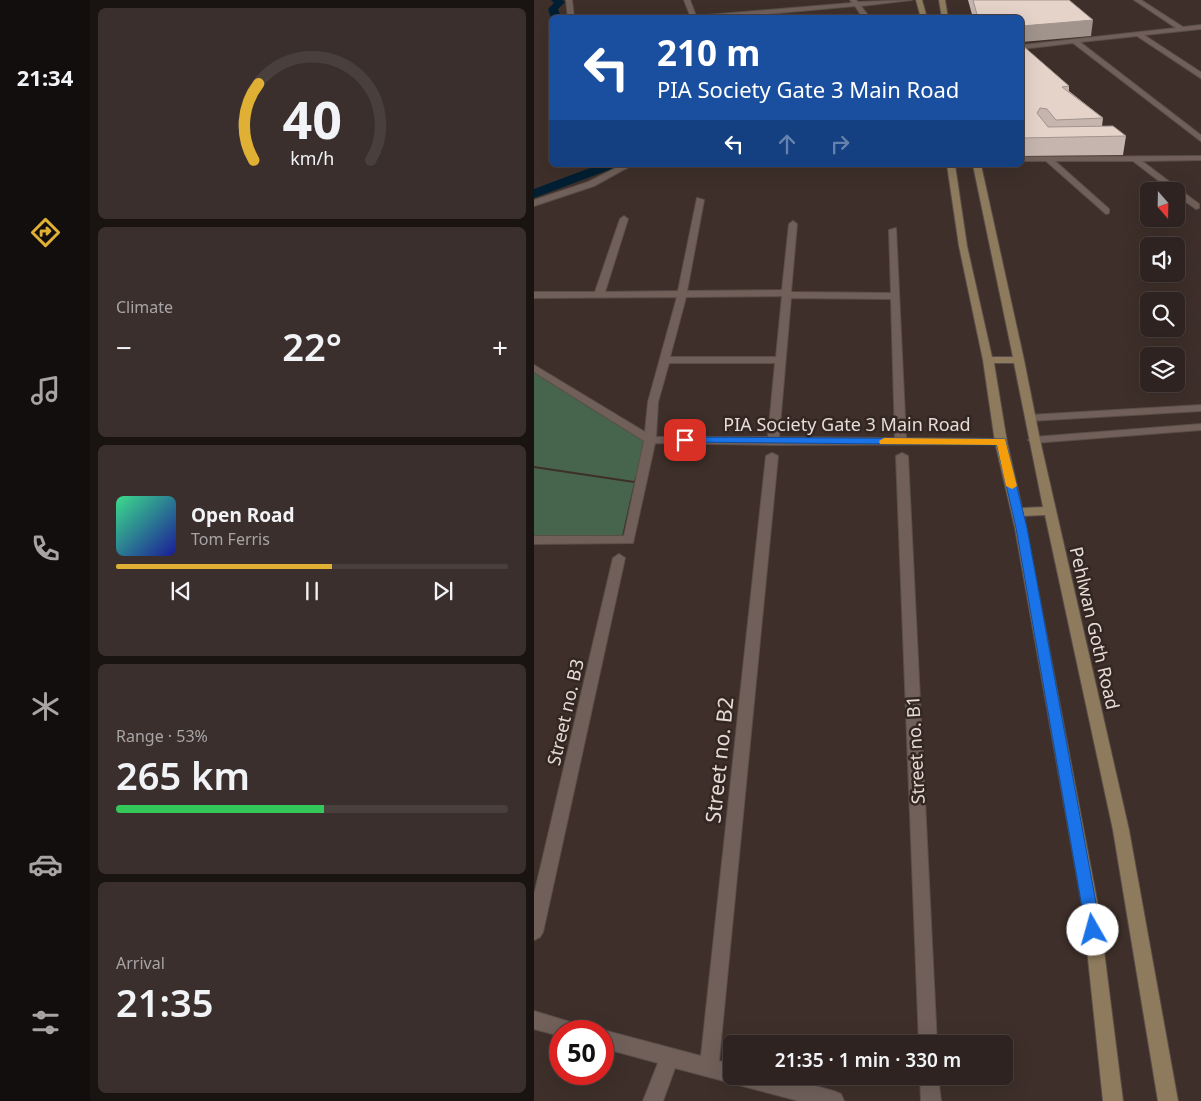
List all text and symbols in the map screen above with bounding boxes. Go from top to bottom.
text: 210 m [657,29,760,76]
icon: left [574,35,639,100]
text: 21:34 [17,62,73,92]
text: PIA Society Gate 3 Main Road [657,74,959,104]
text: 40 [282,83,342,154]
icon: left [720,130,748,158]
icon: ahead [773,130,801,158]
icon: right [826,130,854,158]
text: km/h [290,146,334,170]
north arrow [1140,182,1185,228]
map controls [1140,182,1185,392]
icon: directions [28,215,63,250]
button: sound [1140,237,1185,282]
button: search [1140,292,1185,337]
text: Climate [116,296,173,318]
text: 22° [282,320,342,372]
text: − [116,328,132,366]
text: + [492,328,508,366]
button: layers [1140,347,1185,392]
icon: music [28,373,63,408]
street label: PIA Society Gate 3 Main Road [723,412,971,436]
pin [664,419,706,461]
icon: arrive [671,426,699,454]
text: Open Road [191,502,294,528]
text: Tom Ferris [191,528,270,550]
icon: phone [28,531,63,566]
street label: Pehlwan Goth Road [1065,544,1125,712]
icon: previous [167,577,195,605]
icon: pause [298,577,326,605]
icon: next [429,577,457,605]
street label: Street no. B3 [541,656,589,768]
icon: climate [28,689,63,724]
street label: Street no. B1 [900,695,930,805]
street label: Street no. B2 [698,696,740,824]
text: Range · 53% [116,725,208,747]
text: 265 km [116,749,250,801]
icon: car [28,847,63,882]
position arrow [1066,903,1118,955]
text: Arrival [116,952,165,974]
text: 21:35 [116,976,213,1028]
icon: filters [28,1005,63,1040]
speed limit sign: 50 [549,1020,614,1085]
text: 21:35 · 1 min · 330 m [775,1047,961,1073]

